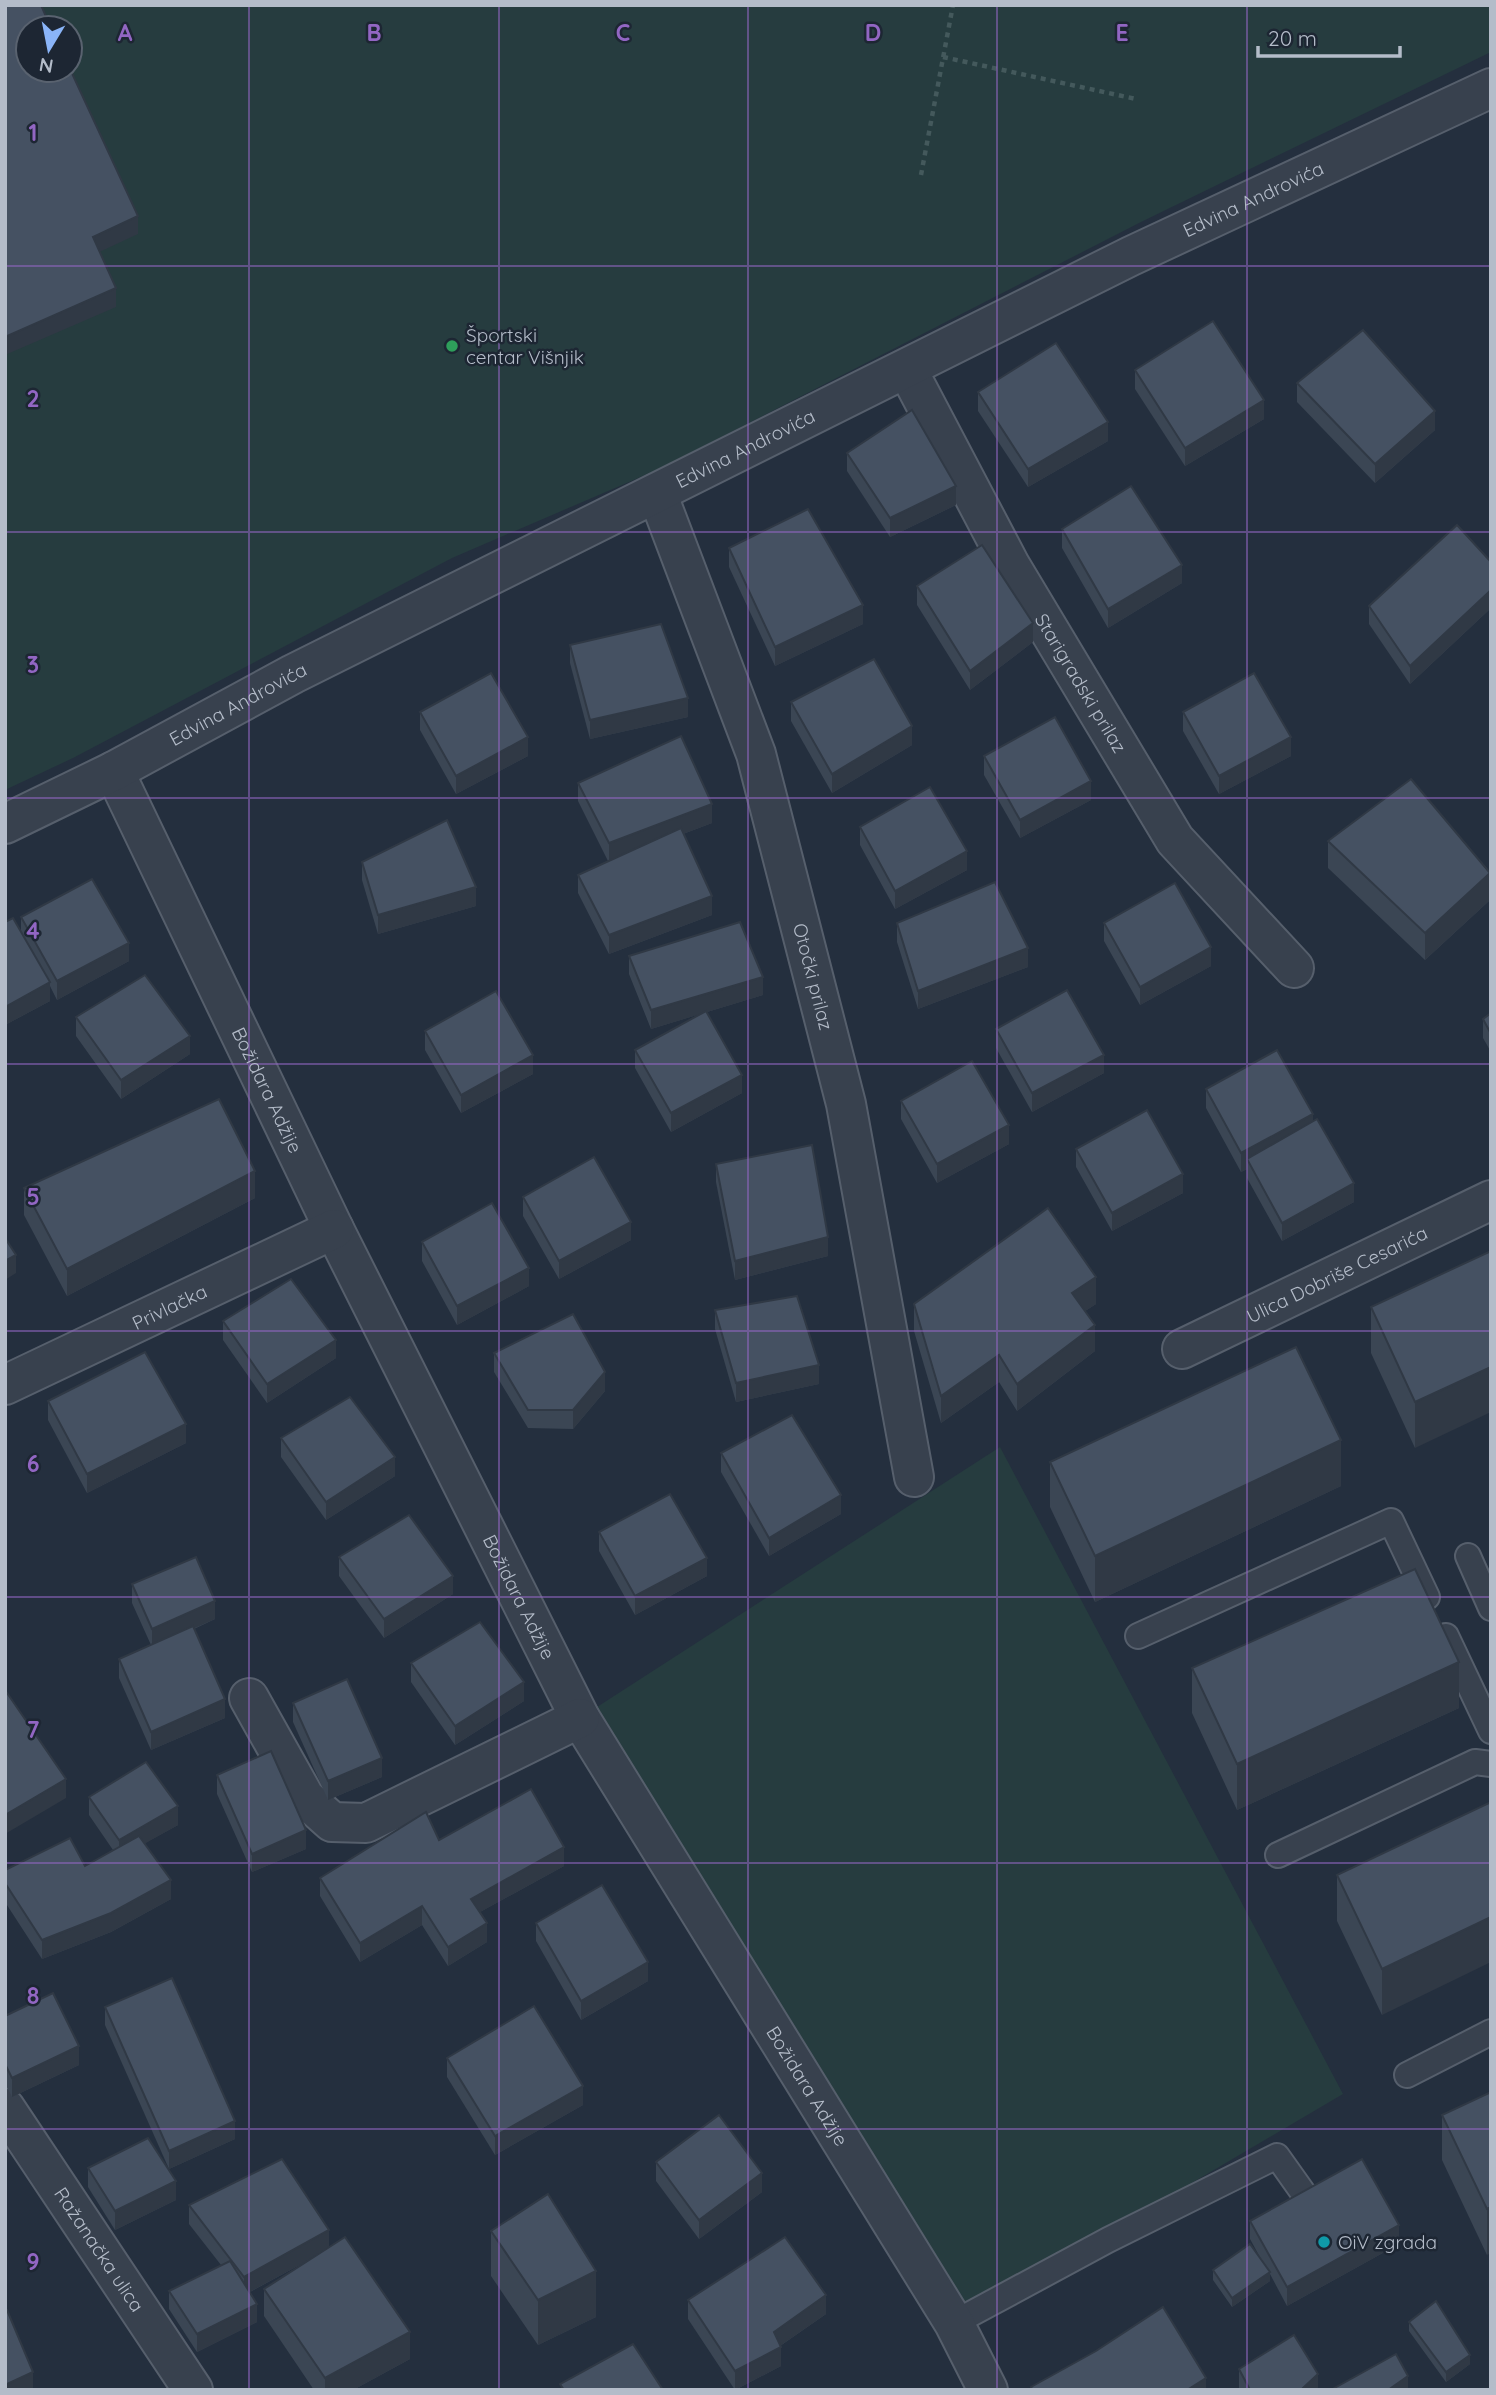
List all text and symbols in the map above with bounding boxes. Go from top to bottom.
north arrow [14,14,84,84]
scale bar [1258,14,1400,58]
text: A [118,18,133,47]
text: B [366,18,382,47]
text: C [616,18,630,47]
text: D [865,18,881,47]
text: E [1115,18,1129,47]
text: 20 m [1268,25,1317,51]
text: N [37,53,55,79]
text: 1 [29,118,37,147]
street label: Edvina Androvića [1179,156,1327,242]
place label: Športski centar Višnjik [466,323,584,369]
marker: Športski centar Višnjik [444,338,460,354]
text: 2 [26,384,40,413]
street label: Edvina Androvića [671,404,819,493]
street label: Starigradski prilaz [1030,609,1132,757]
text: 3 [27,650,39,679]
street label: Edvina Androvića [165,657,310,751]
text: 4 [26,916,40,945]
street label: Otočki prilaz [788,921,839,1033]
street label: Božidara Adžije [227,1023,308,1157]
text: 5 [26,1182,40,1211]
street label: Ulica Dobriše Cesarića [1242,1220,1431,1328]
street label: Privlačka [128,1279,211,1335]
text: 6 [27,1449,39,1478]
street label: Božidara Adžije [478,1530,561,1663]
text: 7 [27,1715,40,1744]
text: 8 [27,1981,39,2010]
street label: Božidara Adžije [761,2021,854,2150]
street label: Ražanačka ulica [49,2183,149,2316]
place label: OiV zgrada [1338,2230,1437,2254]
marker: OiV zgrada [1316,2234,1332,2250]
text: 9 [26,2247,40,2276]

